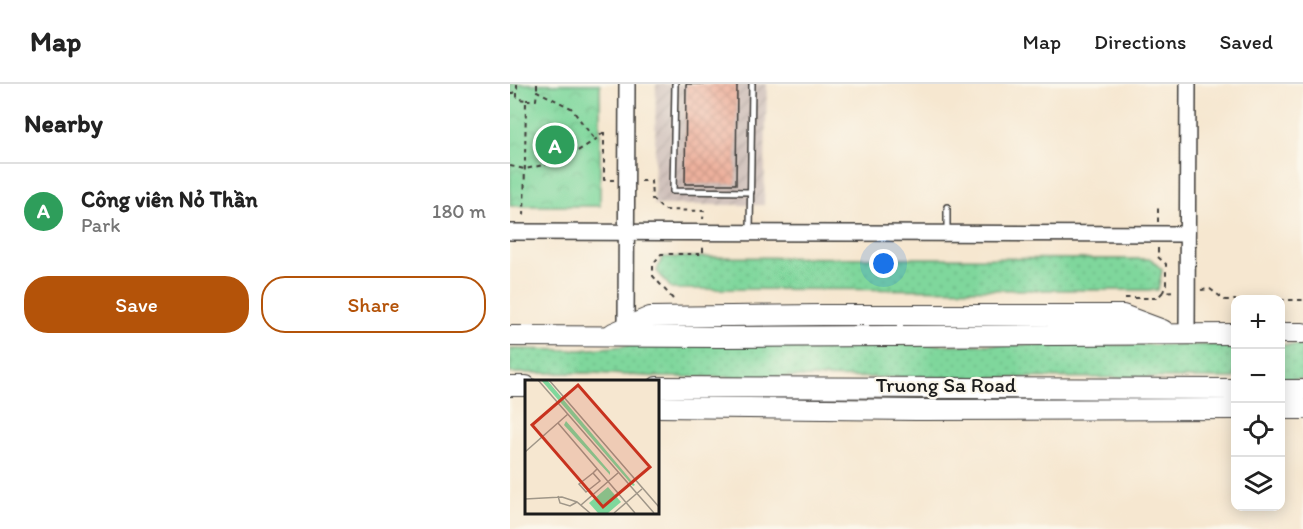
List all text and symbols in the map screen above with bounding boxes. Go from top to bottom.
text: Map [30,24,81,58]
text: Map [1023,29,1061,54]
text: Directions [1094,29,1186,54]
text: Saved [1219,29,1273,54]
text: Nearby [24,107,103,139]
pin: A [536,122,574,168]
text: Công viên Nỏ Thần [81,186,258,213]
text: A [37,199,50,223]
text: 180 m [432,199,486,223]
text: Park [81,213,120,237]
your location [869,249,898,278]
button: Save [24,276,249,333]
button: Share [261,276,486,333]
map controls [1231,295,1285,511]
button: + [1231,295,1285,349]
button: − [1231,349,1285,403]
street label: Truong Sa Road [876,372,1017,397]
inset map [525,380,658,514]
button: locate [1231,403,1285,457]
button: layers [1231,457,1285,511]

